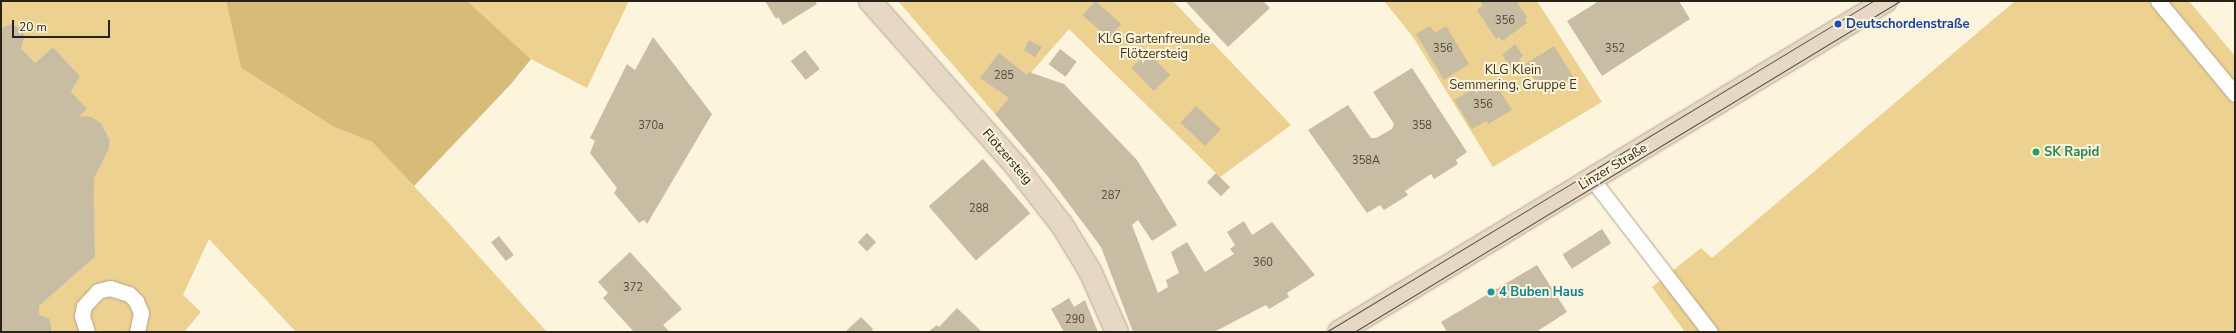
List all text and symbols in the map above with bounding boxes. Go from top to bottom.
scale bar [14,12,112,38]
house number: 356 [1495,14,1515,28]
place label: Deutschordenstraße [1846,16,1969,32]
text: 20 m [19,19,47,35]
marker: Deutschordenstraße [1833,19,1843,29]
park label: KLG Gartenfreunde Flötzersteig [1098,32,1210,63]
house number: 356 [1433,42,1453,56]
house number: 352 [1605,42,1625,56]
park label: KLG Klein Semmering, Gruppe E [1449,63,1577,94]
house number: 285 [994,69,1014,83]
house number: 356 [1473,98,1493,112]
house number: 370a [638,119,664,133]
house number: 358 [1412,119,1432,133]
street label: Flötzersteig [979,126,1035,188]
street label: Linzer Straße [1576,140,1650,194]
place label: SK Rapid [2044,144,2099,160]
marker: SK Rapid [2031,147,2041,157]
house number: 358A [1352,154,1380,168]
house number: 287 [1101,189,1121,203]
house number: 288 [969,202,989,216]
house number: 360 [1253,256,1273,270]
house number: 372 [623,281,643,295]
place label: 4 Buben Haus [1499,284,1584,300]
marker: 4 Buben Haus [1486,287,1496,297]
house number: 290 [1065,313,1085,327]

